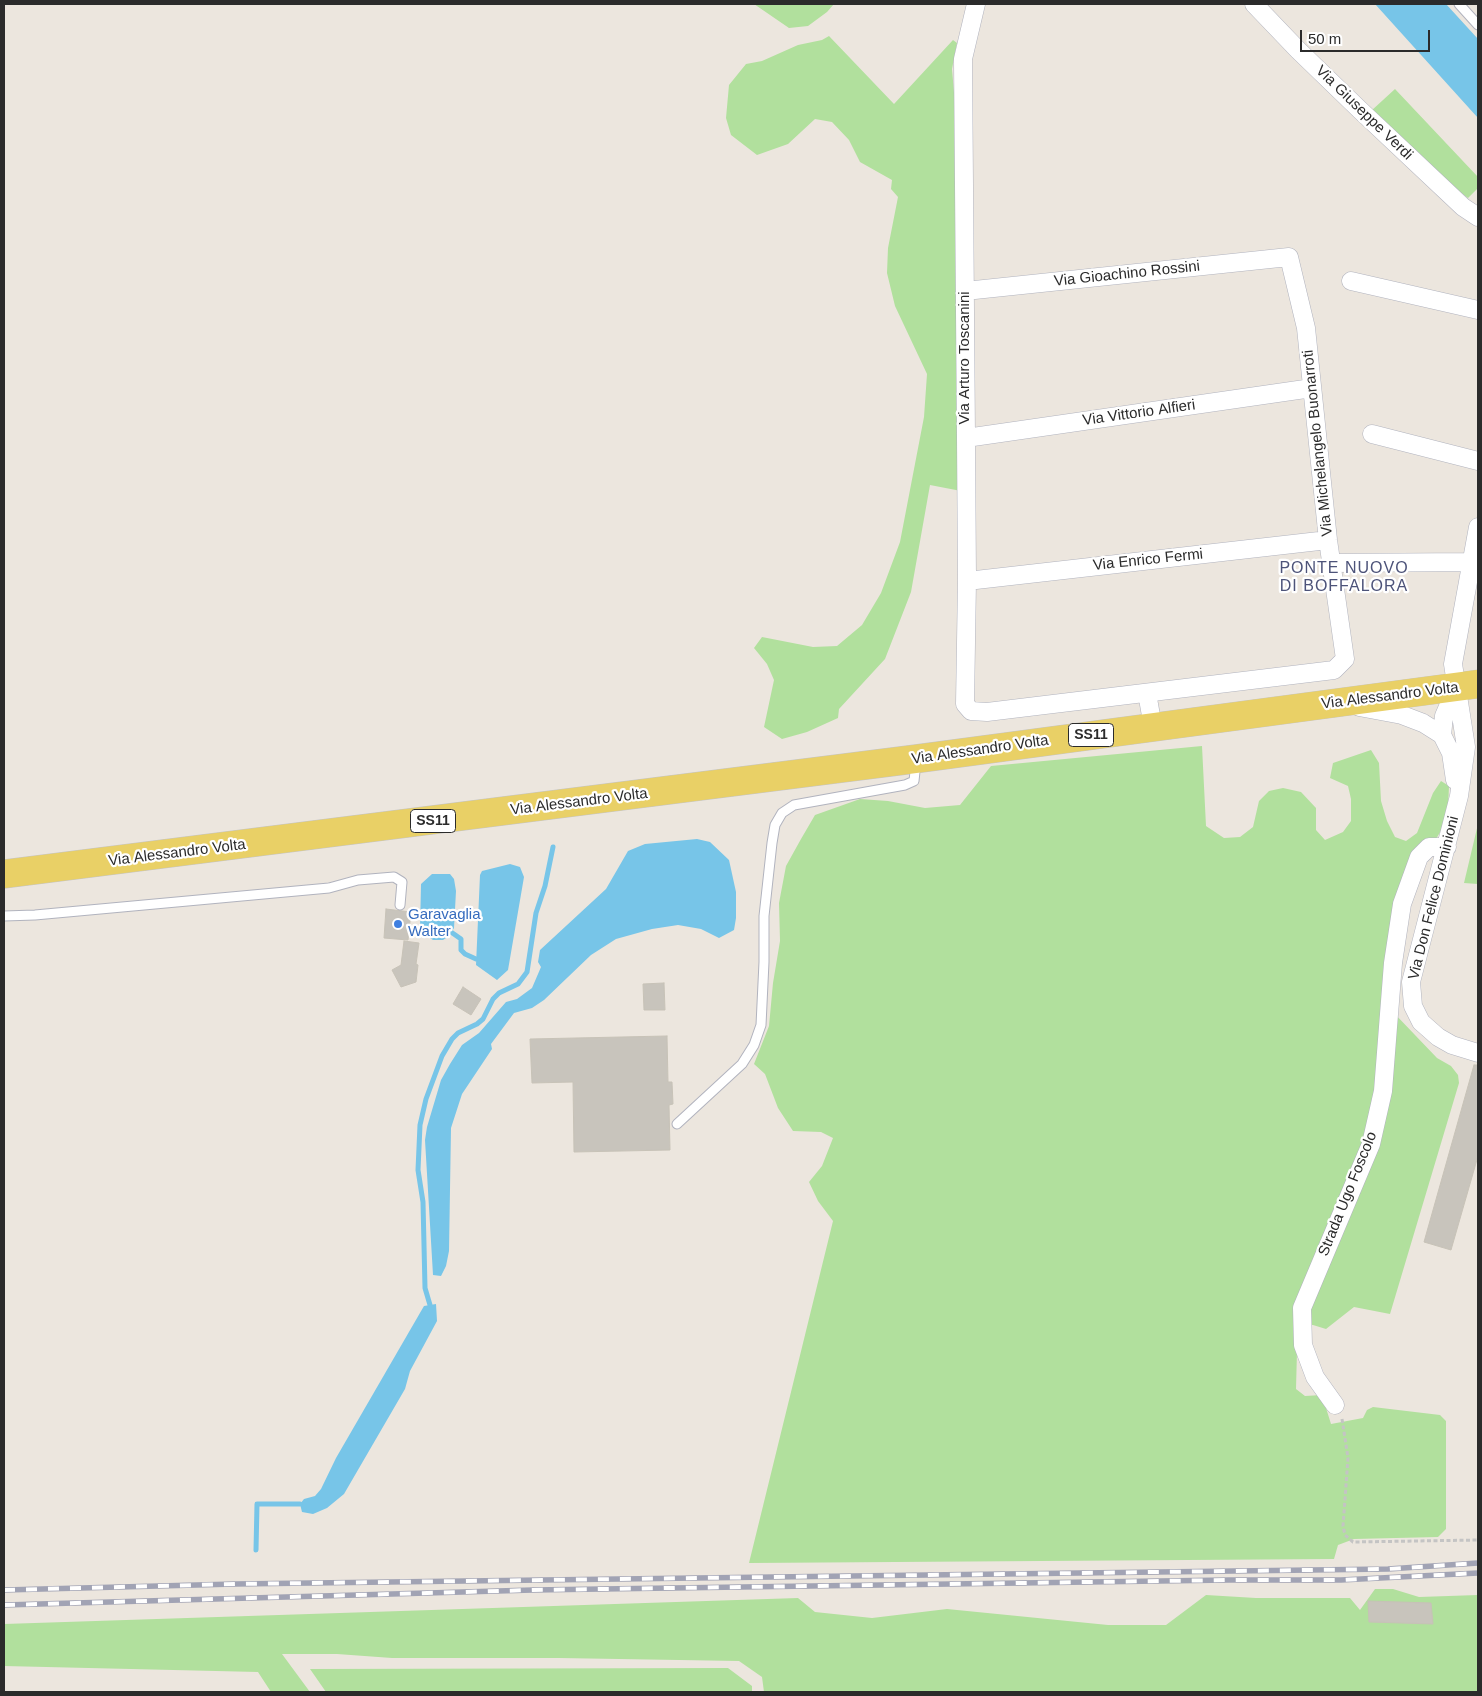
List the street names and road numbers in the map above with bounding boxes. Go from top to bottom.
street label: Via Giuseppe Verdi [1312,62,1416,164]
street label: Via Gioachino Rossini [1053,257,1201,291]
street label: Via Arturo Toscanini [956,291,974,425]
street label: Via Michelangelo Buonarroti [1299,349,1337,537]
street label: Via Vittorio Alfieri [1081,396,1197,430]
street label: Via Enrico Fermi [1092,545,1204,575]
street label: Via Alessandro Volta [1320,679,1460,713]
road number: SS11 [1068,724,1114,746]
street label: Via Alessandro Volta [910,731,1050,769]
street label: Via Alessandro Volta [509,785,649,819]
road number: SS11 [410,809,456,832]
street label: Via Don Felice Dominioni [1405,814,1463,982]
street label: Via Alessandro Volta [107,836,247,870]
street label: Strada Ugo Foscolo [1315,1129,1381,1259]

